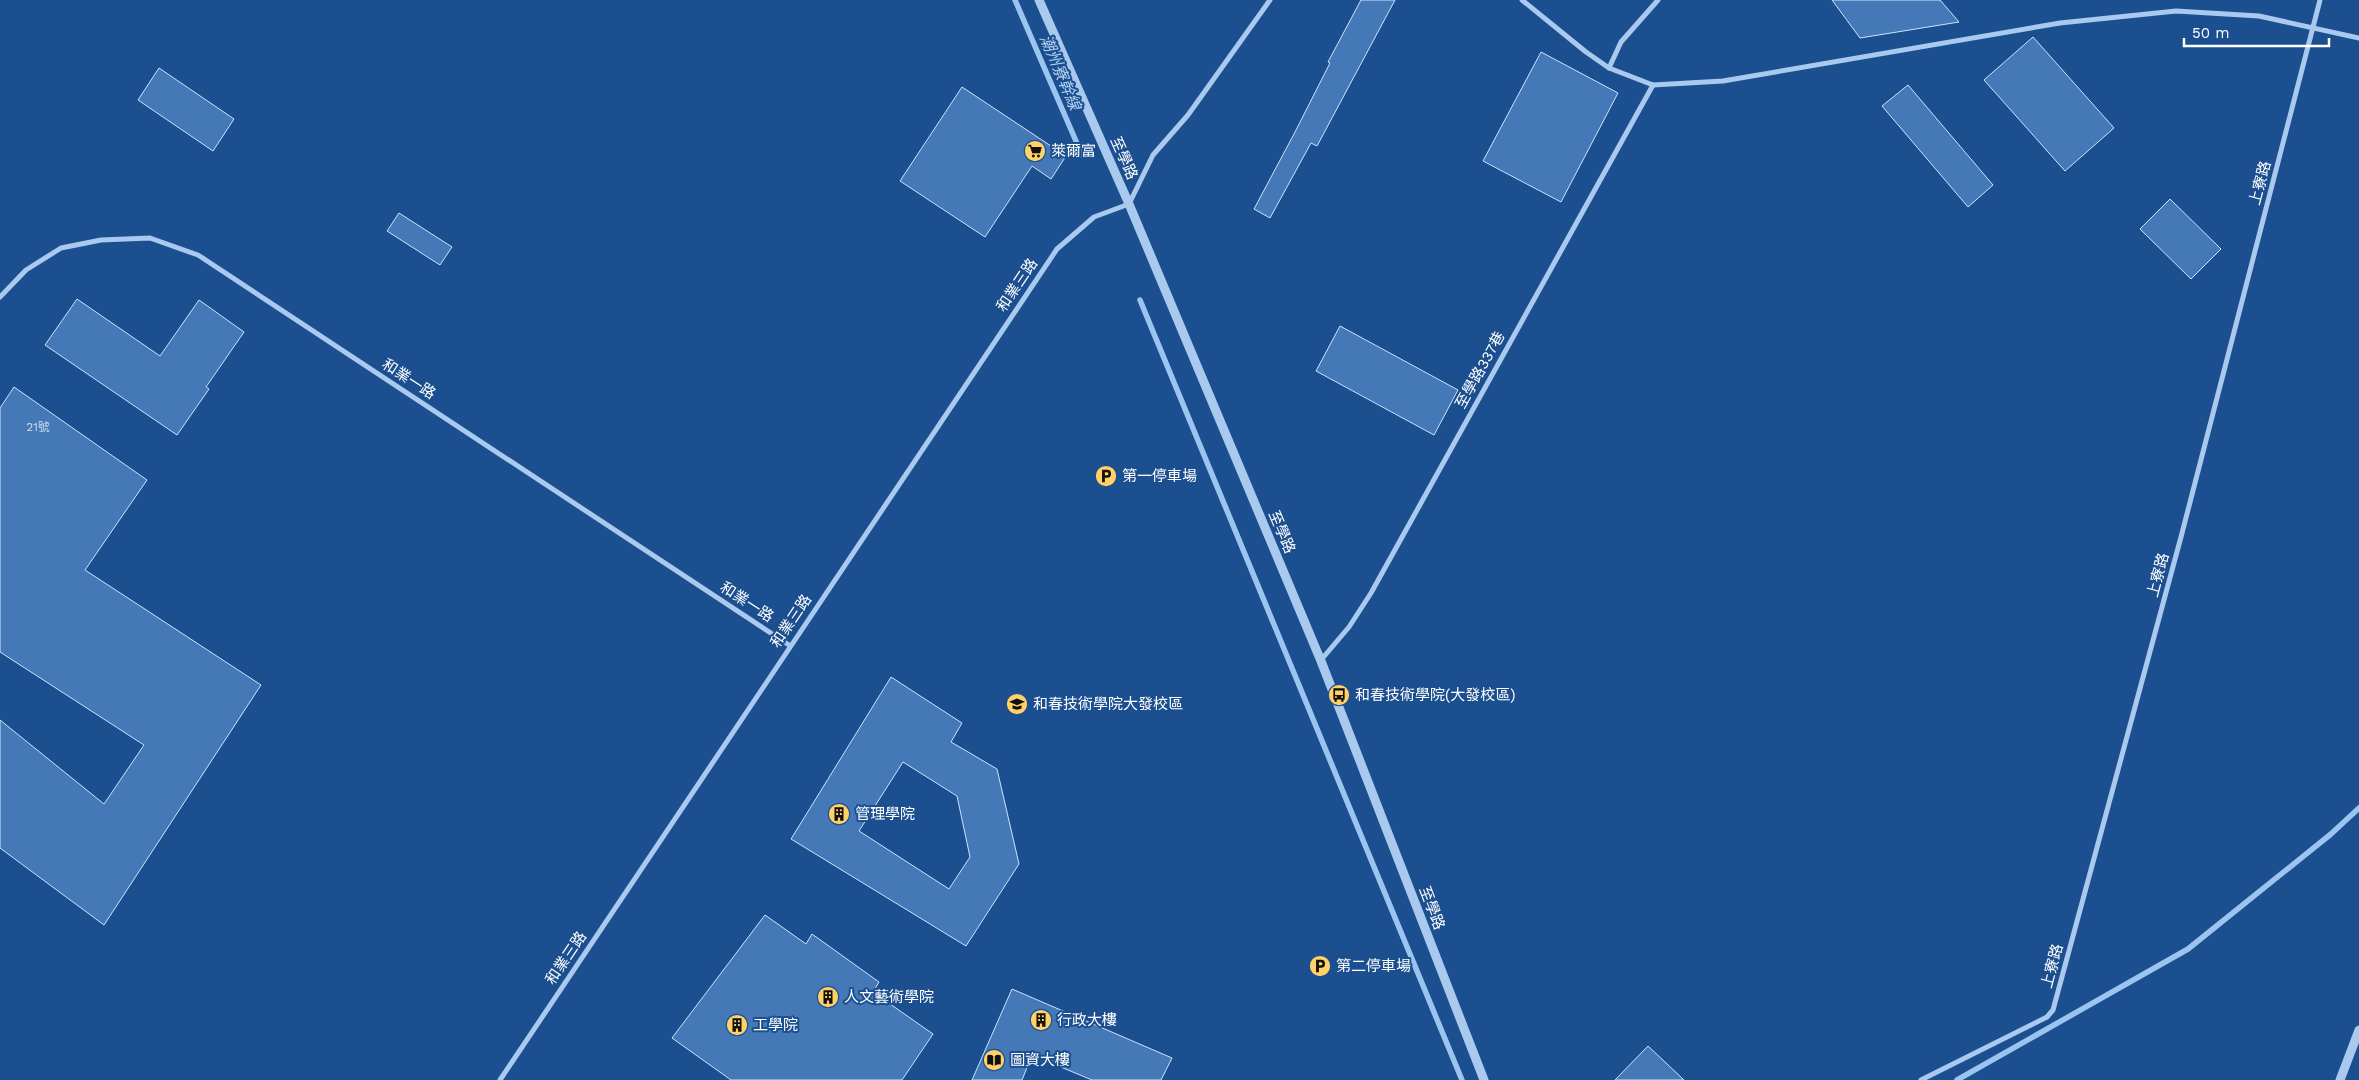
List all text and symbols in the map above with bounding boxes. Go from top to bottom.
scale bar [2184,15,2329,47]
text: 50 m [2192,24,2229,42]
water label: 潮州寮幹線 [1036,32,1086,115]
street label: 至學路 [1107,134,1141,182]
supermarket icon: 萊爾富 [1023,139,1047,163]
place label: 萊爾富 [1051,142,1096,160]
street label: 上寮路 [2245,159,2275,207]
street label: 和業三路 [993,255,1041,315]
street label: 至學路337巷 [1451,328,1509,412]
street label: 和業一路 [379,355,439,403]
house number: 21號 [26,420,50,434]
parking icon: 第一停車場 [1094,464,1118,488]
place label: 第一停車場 [1122,467,1197,485]
street label: 至學路 [1265,508,1299,556]
street label: 上寮路 [2143,551,2173,599]
street label: 和業一路 [717,578,777,626]
street label: 和業三路 [767,591,815,651]
bus stop icon: 和春技術學院(大發校區) [1327,683,1351,707]
place label: 和春技術學院(大發校區) [1355,686,1516,704]
school or university icon: 和春技術學院大發校區 [1005,692,1029,716]
place label: 和春技術學院大發校區 [1033,695,1183,713]
building icon: 管理學院 [827,802,851,826]
place label: 管理學院 [855,805,915,823]
street label: 至學路 [1416,884,1448,932]
street label: 和業三路 [542,928,590,988]
street label: 上寮路 [2037,942,2067,990]
parking icon: 第二停車場 [1308,954,1332,978]
place label: 第二停車場 [1336,957,1411,975]
building icon: 人文藝術學院 [816,985,840,1009]
place label: 人文藝術學院 [844,988,934,1006]
building icon: 行政大樓 [1029,1008,1053,1032]
place label: 行政大樓 [1057,1011,1117,1029]
building icon: 工學院 [725,1013,749,1037]
place label: 工學院 [753,1016,798,1034]
library icon: 圖資大樓 [982,1048,1006,1072]
place label: 圖資大樓 [1010,1051,1070,1069]

